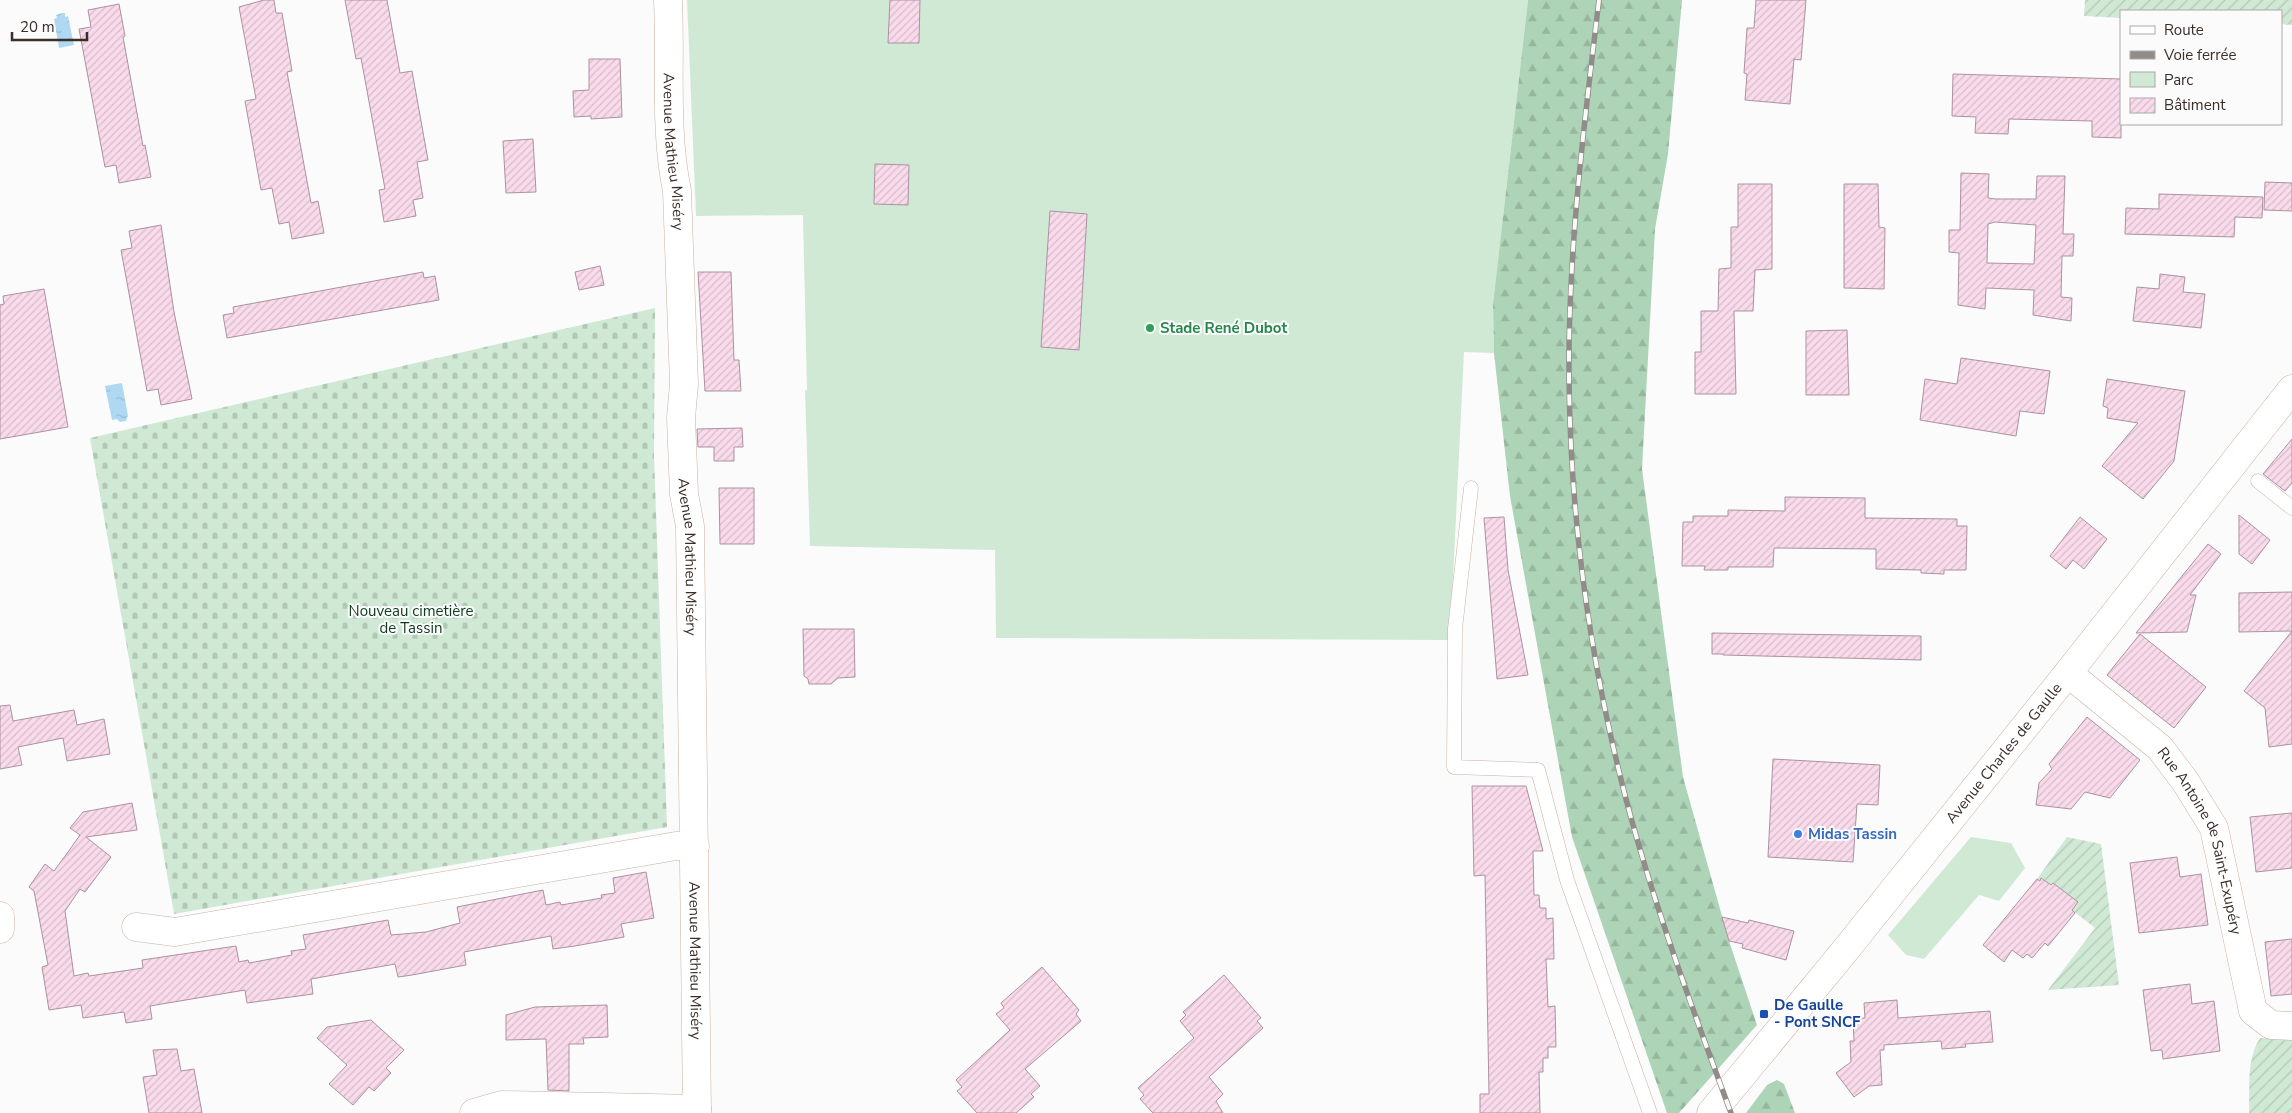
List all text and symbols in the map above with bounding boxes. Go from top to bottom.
scale bar [12,10,88,42]
legend [2120,10,2282,125]
text: 20 m [20,17,55,37]
text: Route [2164,20,2204,40]
text: Voie ferrée [2163,45,2236,65]
text: Parc [2164,70,2193,90]
street label: Avenue Mathieu Miséry [659,73,688,231]
text: Bâtiment [2164,95,2226,115]
place label: Stade René Dubot [1160,318,1287,338]
marker: Stade René Dubot [1144,322,1156,334]
street label: Avenue Mathieu Miséry [673,478,701,636]
park label: Nouveau cimetière de Tassin [349,601,473,638]
street label: Avenue Charles de Gaulle [1941,679,2066,827]
street label: Rue Antoine de Saint-Exupéry [2153,743,2246,937]
place label: Midas Tassin [1808,824,1897,844]
marker: Midas Tassin [1792,828,1804,840]
street label: Avenue Mathieu Miséry [684,881,706,1040]
place label: De Gaulle - Pont SNCF [1774,995,1861,1032]
marker: De Gaulle - Pont SNCF [1758,1008,1770,1020]

